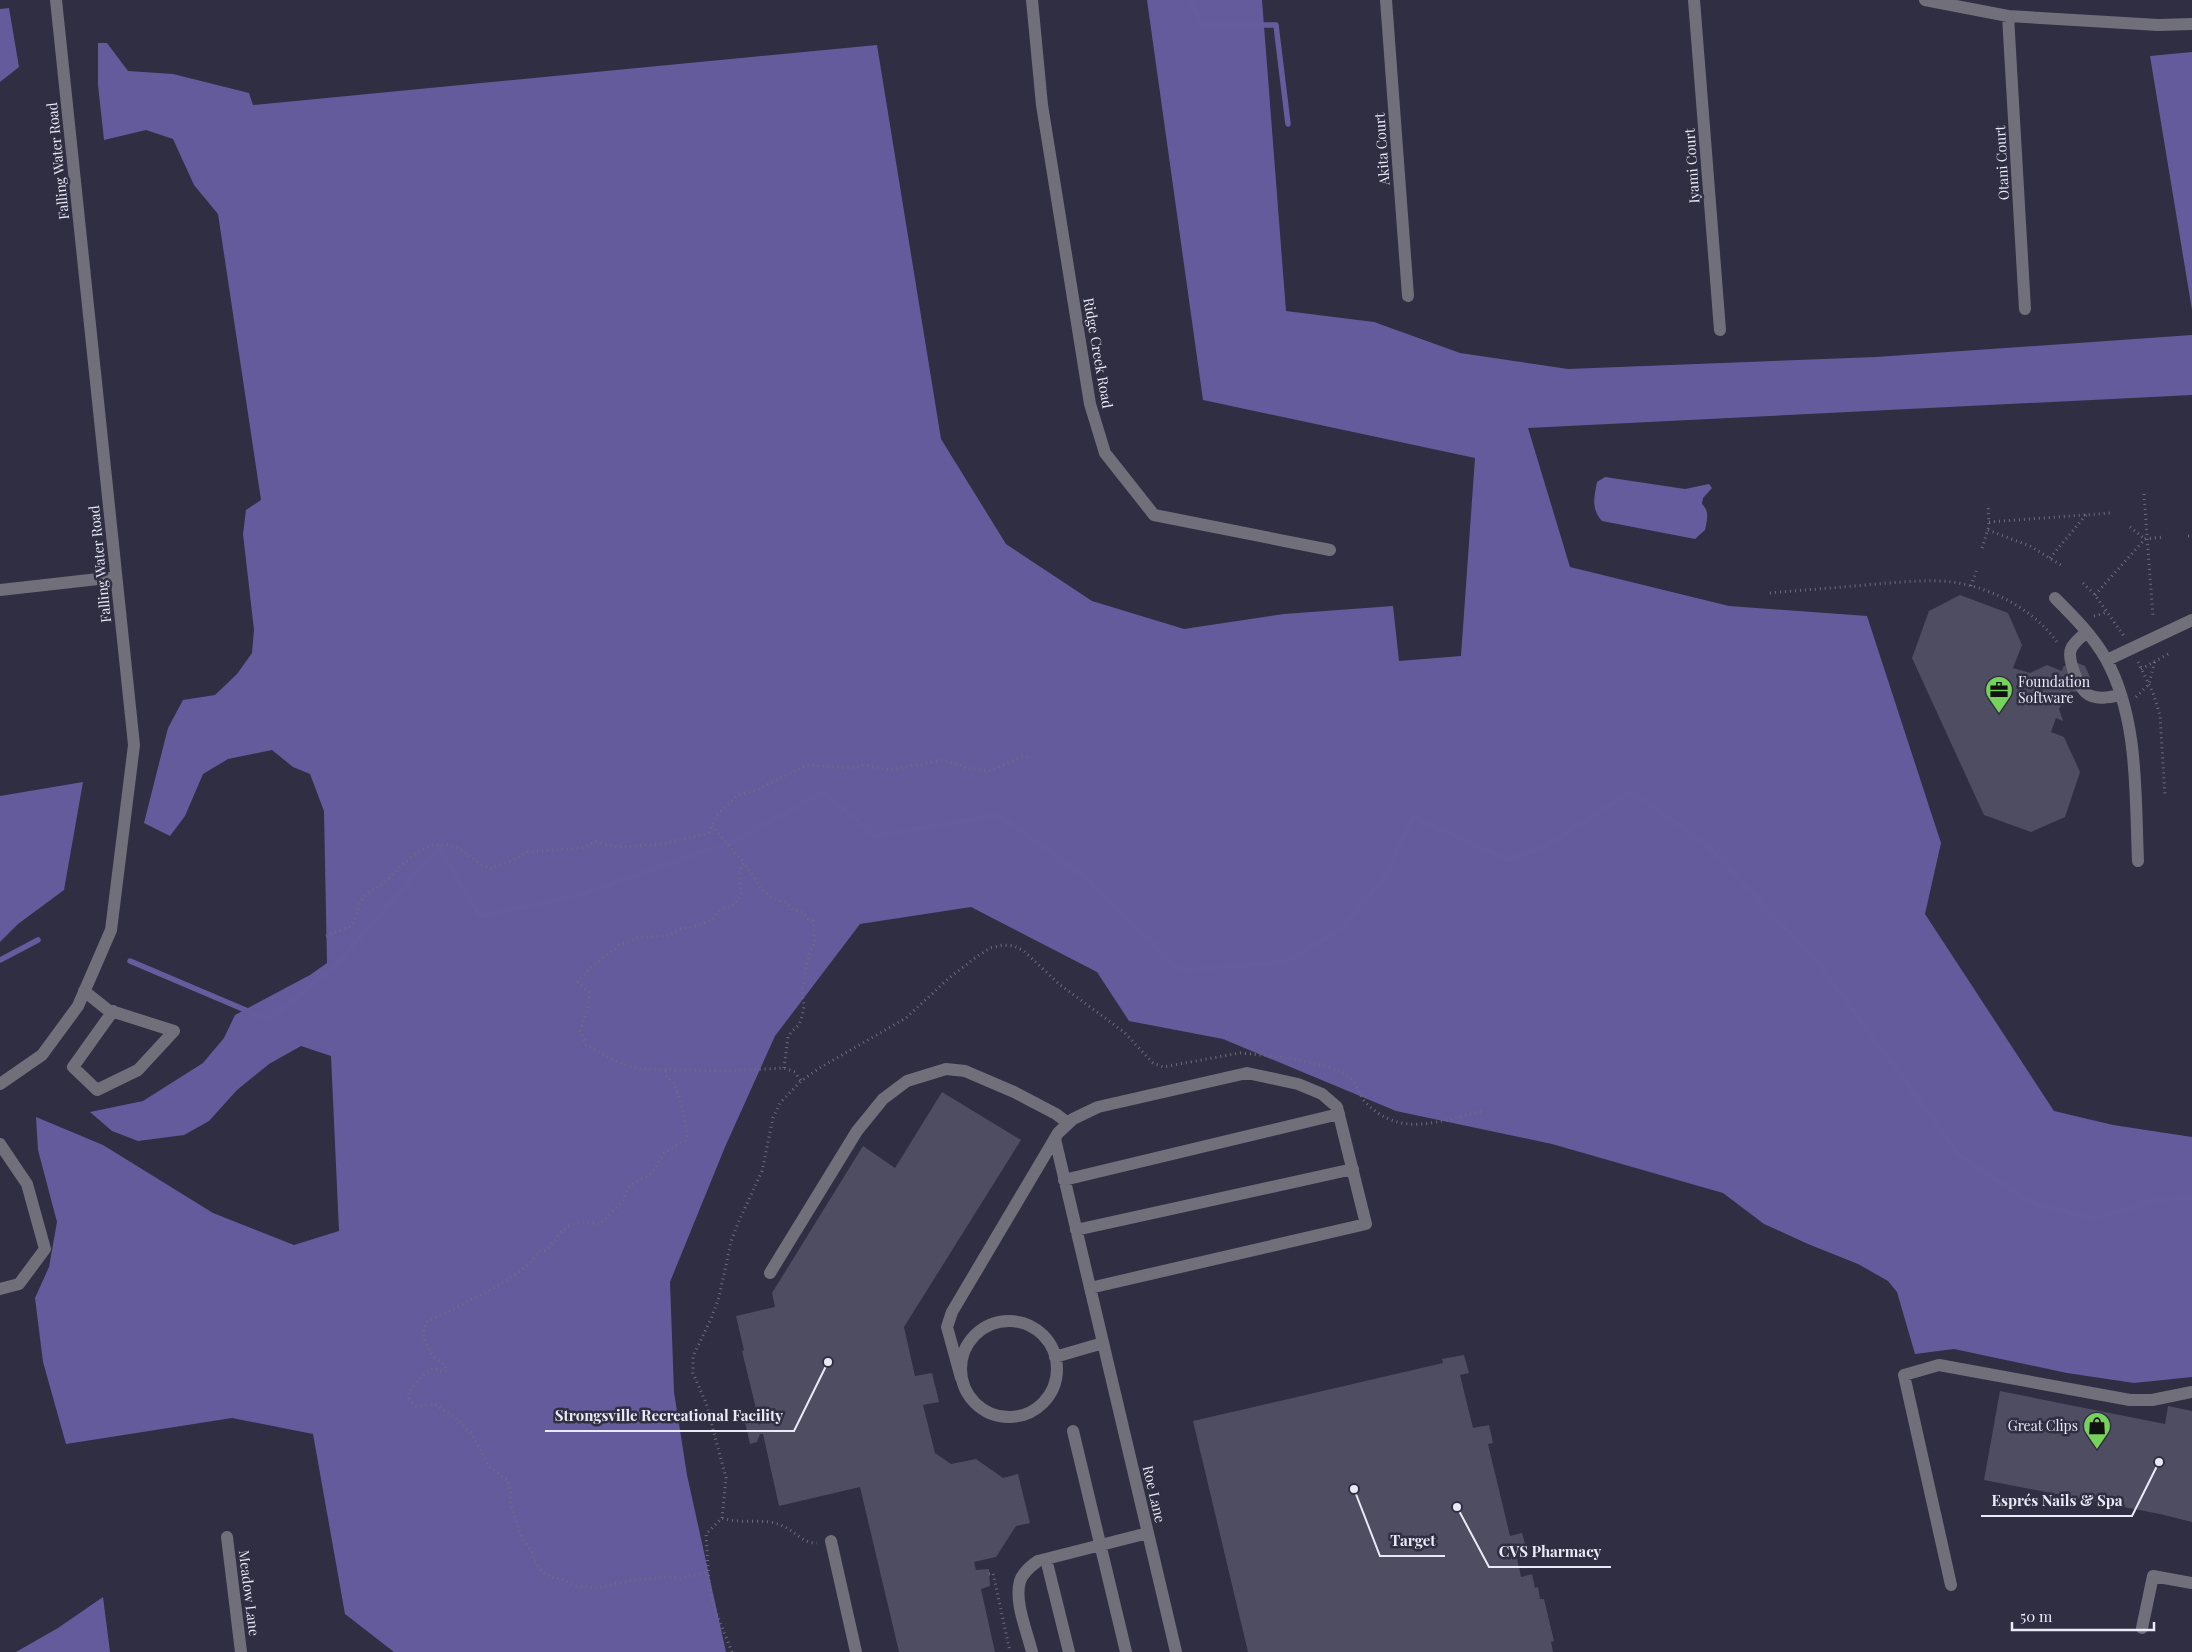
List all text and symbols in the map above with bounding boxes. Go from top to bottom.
street label: Falling Water Road [42,102,73,221]
street label: Akita Court [1369,111,1394,187]
street label: Otani Court [1990,124,2013,201]
street label: Iyami Court [1679,127,1704,204]
street label: Ridge Creek Road [1079,296,1118,410]
street label: Falling Water Road [84,505,115,624]
place label: Foundation Software [2018,672,2091,707]
office icon: Foundation Software [1984,675,2014,714]
callout: Strongsville Recreational Facility [545,1401,794,1431]
text: Strongsville Recreational Facility [555,1405,783,1425]
shop icon: Great Clips [2082,1411,2112,1450]
place label: Great Clips [2008,1416,2078,1435]
street label: Roe Lane [1139,1464,1170,1524]
callout: Esprés Nails & Spa [1981,1486,2132,1516]
text: Esprés Nails & Spa [1992,1490,2123,1510]
callout: Target [1380,1526,1445,1556]
text: Target [1390,1530,1436,1550]
callout: CVS Pharmacy [1489,1537,1611,1567]
text: CVS Pharmacy [1499,1541,1602,1561]
street label: Meadow Lane [235,1549,264,1637]
scale bar [2012,1600,2154,1632]
text: 50 m [2020,1606,2053,1626]

